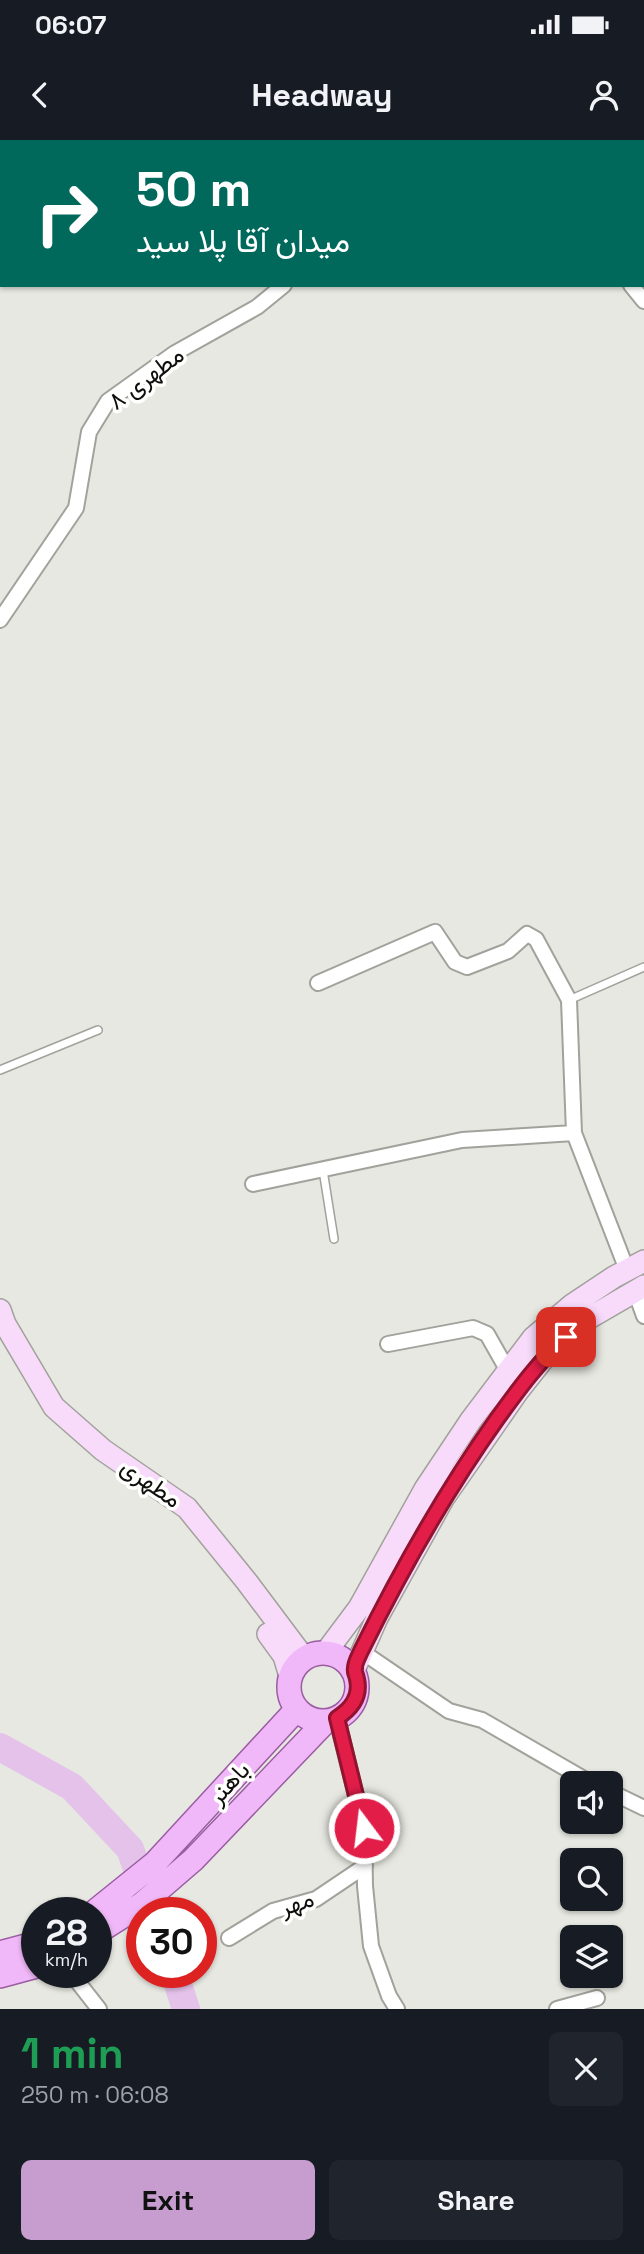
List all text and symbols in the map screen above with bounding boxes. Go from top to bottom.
text: 06:07 [35,8,106,42]
text: Headway [252,75,392,115]
icon: back [21,76,59,114]
icon: person [585,76,623,114]
text: 50 m [136,158,251,220]
icon: right [21,168,112,259]
text: میدان آقا پلا سید [136,221,350,261]
street label: مطهری ۸ [101,339,190,416]
pin [536,1307,596,1367]
icon: arrive [547,1318,585,1356]
street label: مطهری [115,1451,188,1515]
street label: باهنر [200,1755,256,1811]
map controls [560,1771,623,1988]
button: sound [560,1771,623,1834]
position arrow [327,1791,401,1865]
button: search [560,1848,623,1911]
street label: مهر [275,1882,318,1923]
speed limit sign: 30 [126,1897,217,1988]
text: 28 [46,1911,87,1955]
button: layers [560,1925,623,1988]
text: km/h [45,1948,88,1971]
text: 1 min [21,2027,124,2080]
button: close [549,2032,623,2106]
text: 250 m · 06:08 [21,2080,169,2110]
button: Exit [21,2160,315,2240]
button: Share [329,2160,623,2240]

